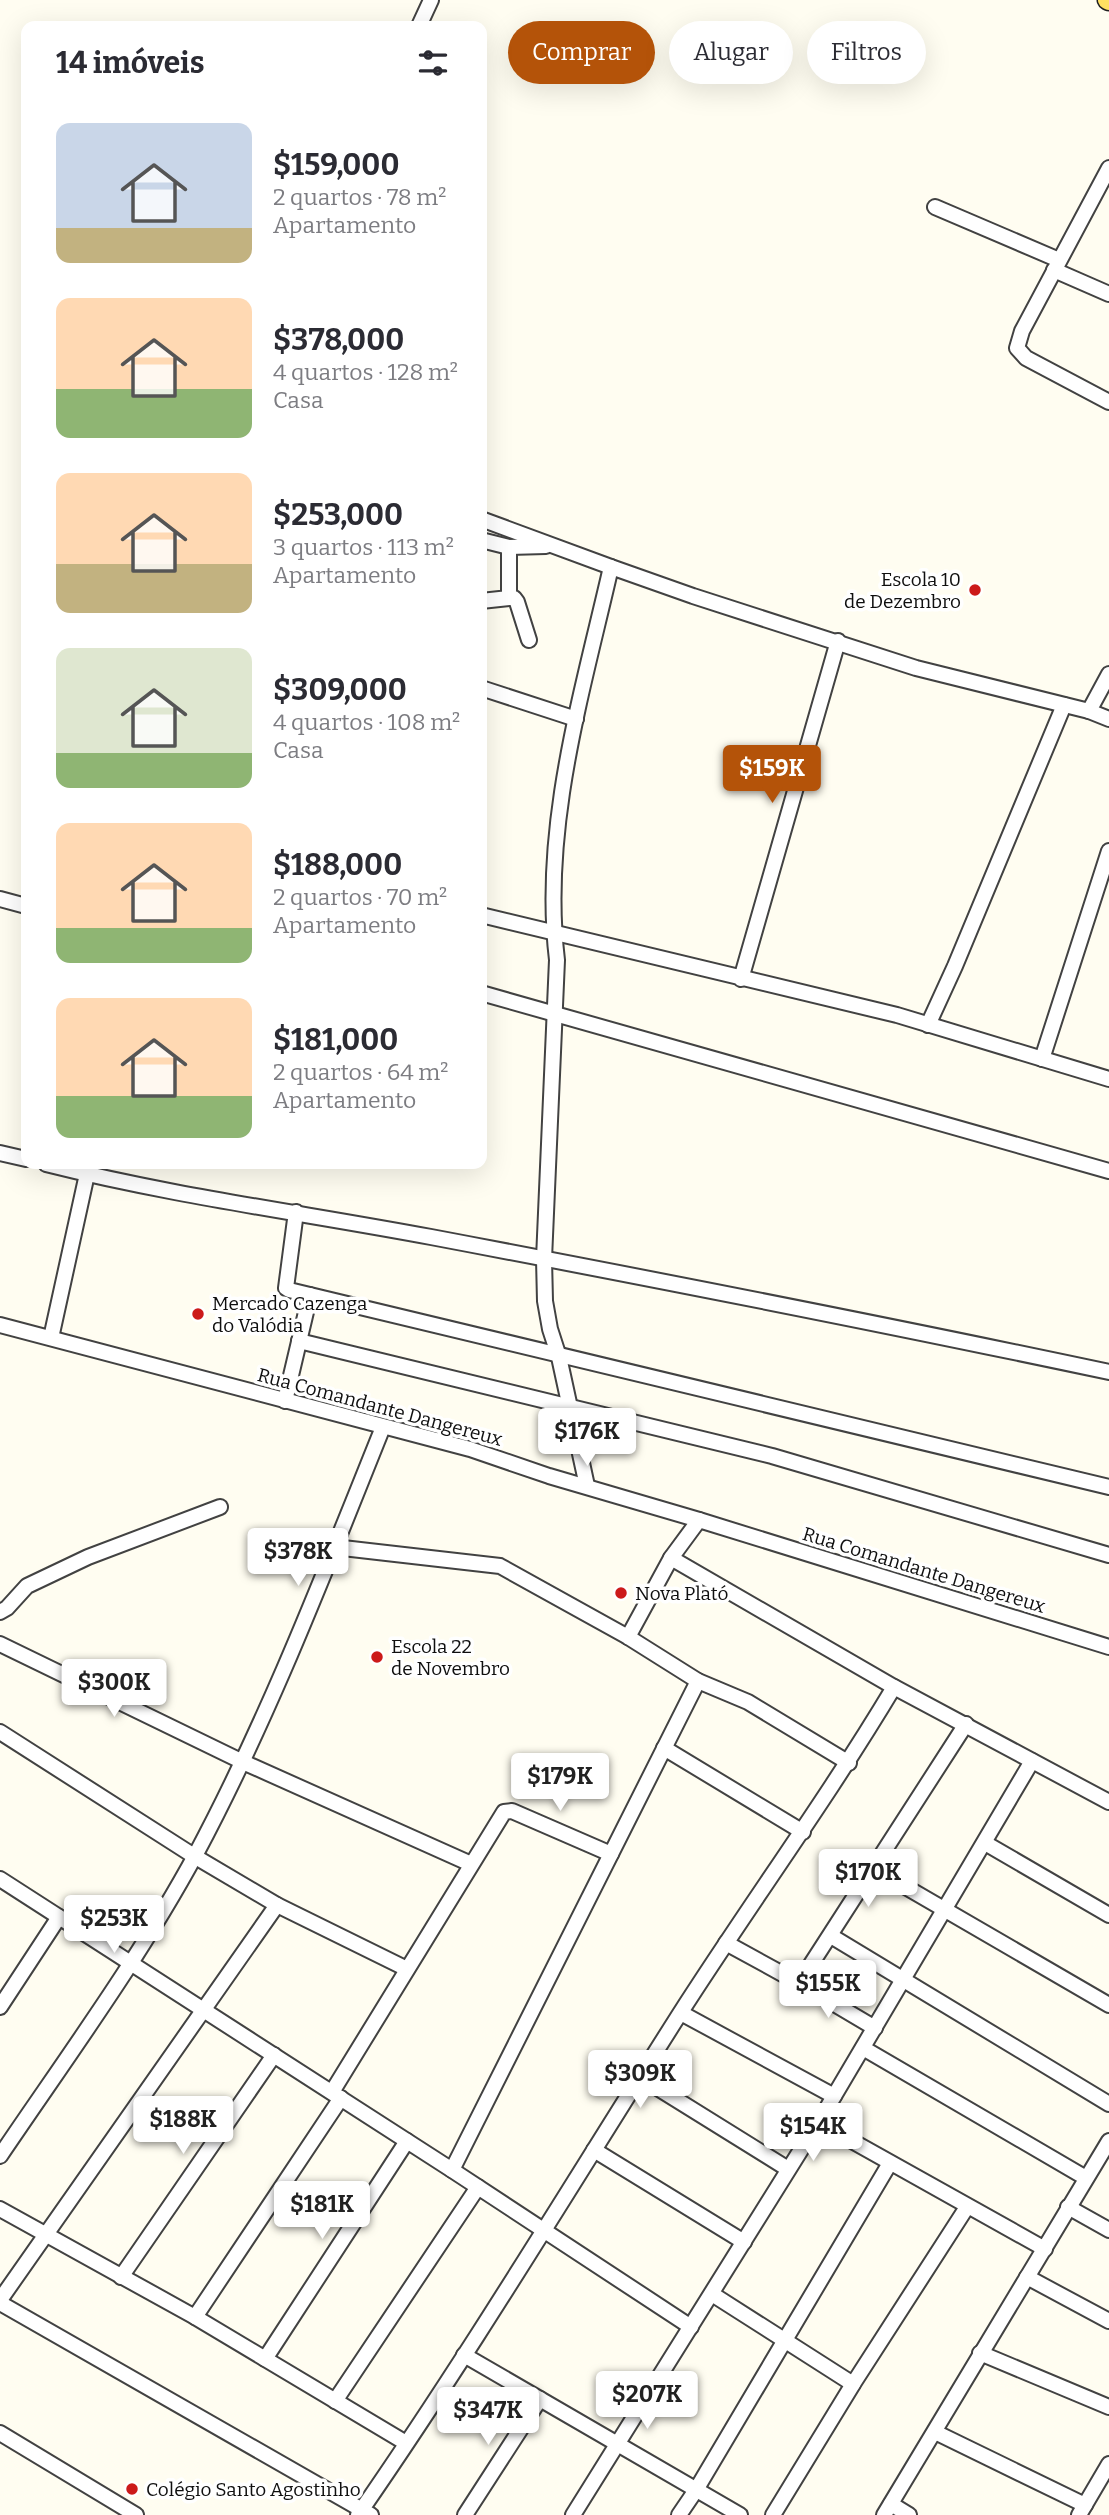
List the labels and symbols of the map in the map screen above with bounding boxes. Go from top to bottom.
place label: Escola 10 de Dezembro [844,568,961,613]
marker: Escola 10 de Dezembro [967,582,983,598]
pin: $159K [723,746,821,805]
place label: Mercado Cazenga do Valódia [212,1292,368,1337]
marker: Mercado Cazenga do Valódia [190,1306,206,1322]
street label: Rua Comandante Dangereux [255,1363,505,1451]
pin: $176K [538,1408,636,1468]
street label: Rua Comandante Dangereux [800,1522,1049,1618]
pin: $378K [249,1528,347,1588]
place label: Nova Plató [635,1582,728,1605]
marker: Nova Plató [613,1585,629,1601]
place label: Escola 22 de Novembro [391,1635,510,1680]
marker: Escola 22 de Novembro [369,1649,385,1665]
pin: $300K [65,1660,163,1719]
pin: $179K [511,1754,609,1813]
pin: $170K [819,1850,917,1909]
pin: $253K [65,1896,163,1955]
pin: $155K [779,1960,877,2020]
pin: $309K [591,2050,689,2110]
pin: $188K [134,2096,232,2156]
pin: $154K [764,2104,862,2163]
pin: $181K [273,2182,371,2241]
pin: $207K [598,2372,696,2431]
pin: $347K [439,2388,537,2447]
place label: Colégio Santo Agostinho [146,2478,361,2501]
marker: Colégio Santo Agostinho [124,2481,140,2497]

